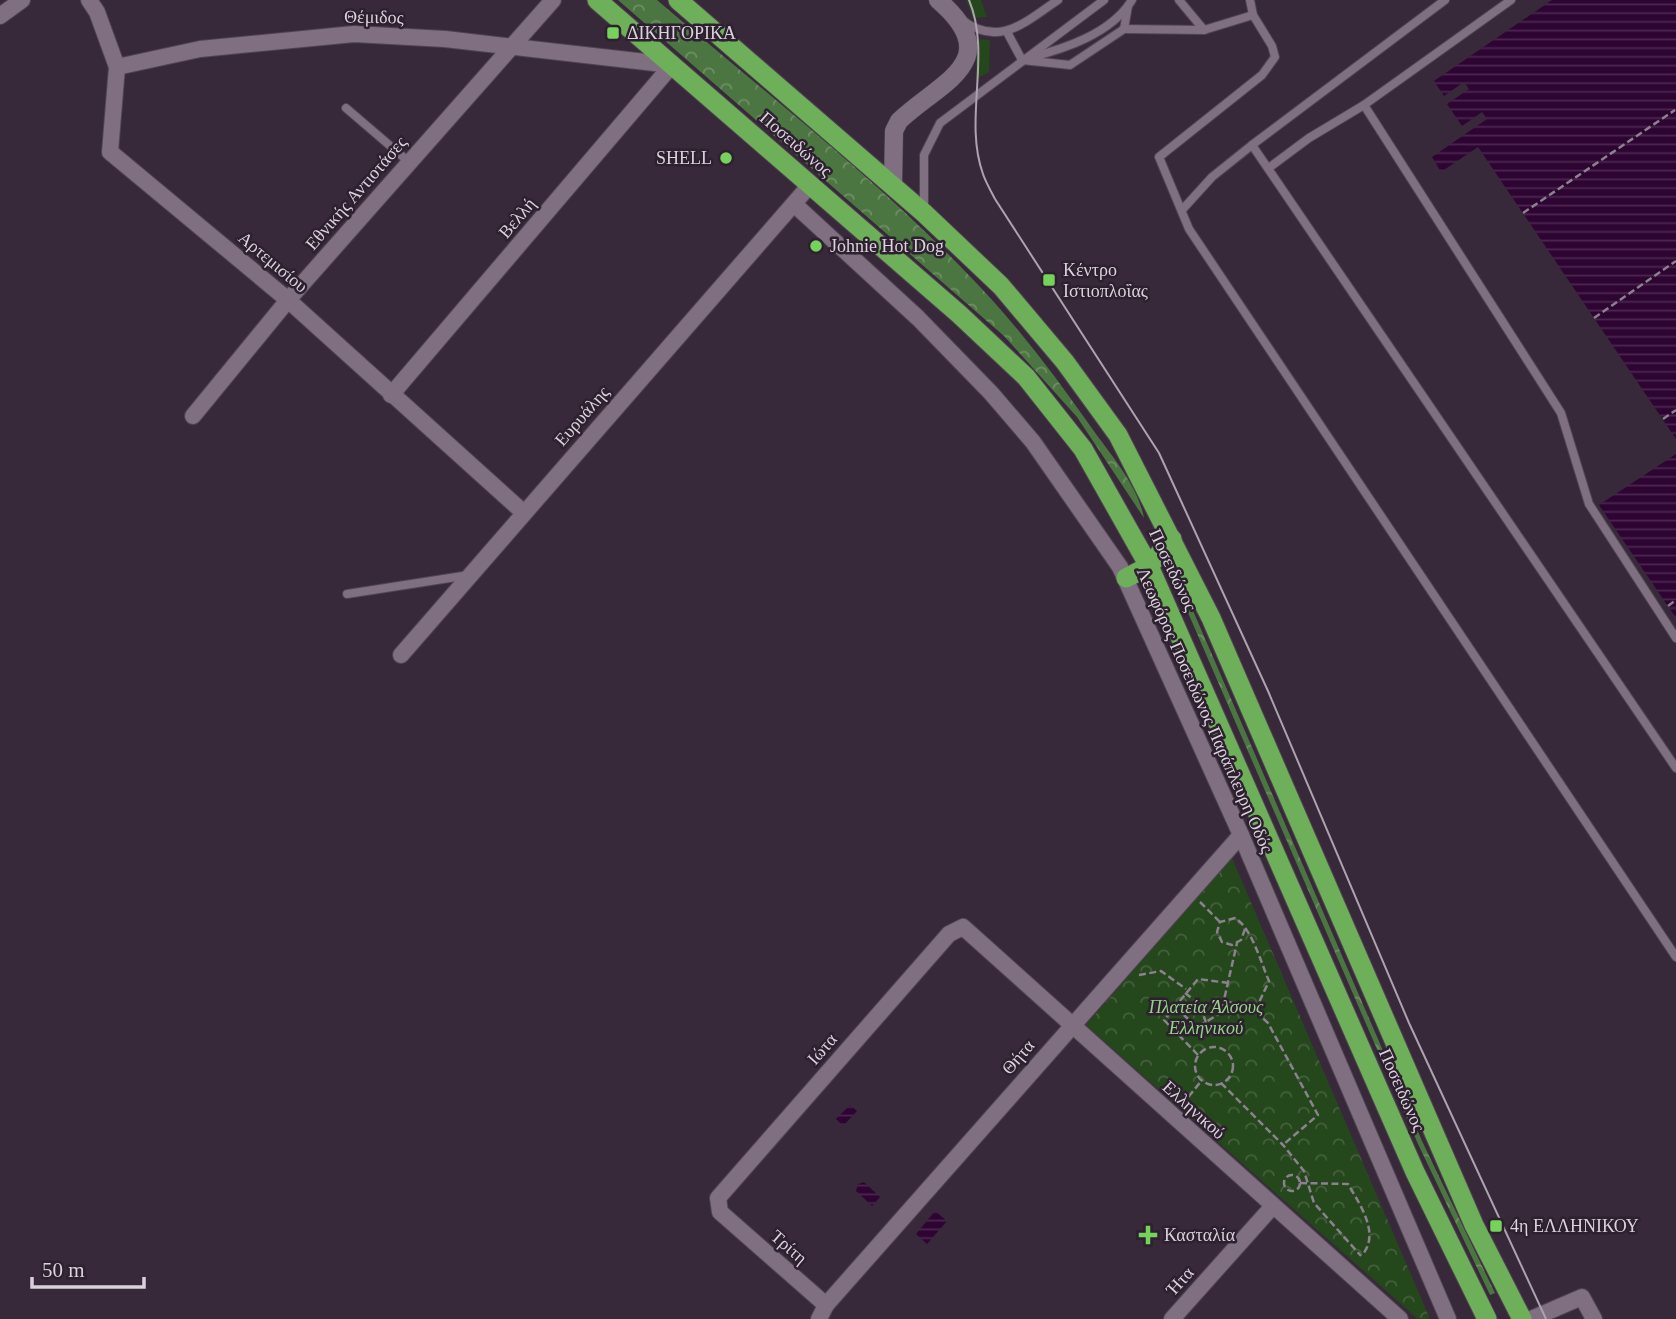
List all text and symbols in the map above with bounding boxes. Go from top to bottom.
street label: Θέμιδος [344,6,404,28]
place label: ΔΙΚΗΓΟΡΙΚΑ [627,23,736,43]
marker: ΔΙΚΗΓΟΡΙΚΑ [605,25,621,41]
street label: Ποσειδώνος [756,107,836,181]
street label: Εθνικής Αντιοτάσες [301,132,411,254]
place label: SHELL [656,148,712,168]
marker: SHELL [718,150,734,166]
street label: Βελλή [494,194,540,242]
street label: Αρτεμισίου [234,227,312,297]
place label: Johnie Hot Dog [830,236,944,256]
marker: Johnie Hot Dog [808,238,824,254]
place label: Κέντρο Ιστιοπλοΐας [1063,260,1148,301]
marker: Κέντρο Ιστιοπλοΐας [1041,272,1057,288]
street label: Ευρυάλης [551,382,613,450]
street label: Ποσειδώνος [1145,526,1201,614]
street label: Λεωφόρος Ποσειδώνος Παράπλευρη Οδός [1133,564,1277,856]
park label: Πλατεία Άλσους Ελληνικού [1148,997,1264,1038]
street label: Ιώτα [803,1029,841,1069]
street label: Θήτα [998,1035,1039,1078]
street label: Ποσειδώνος [1375,1045,1429,1135]
street label: Ελληνικού [1159,1077,1229,1143]
place label: 4η ΕΛΛΗΝΙΚΟΥ [1510,1216,1639,1236]
marker: 4η ΕΛΛΗΝΙΚΟΥ [1488,1218,1504,1234]
marker: Κασταλία [1138,1225,1158,1245]
place label: Κασταλία [1164,1225,1236,1245]
street label: Τρίτη [767,1226,811,1268]
scale bar [32,1246,144,1290]
text: 50 m [42,1258,85,1282]
street label: Ήτα [1161,1262,1198,1300]

